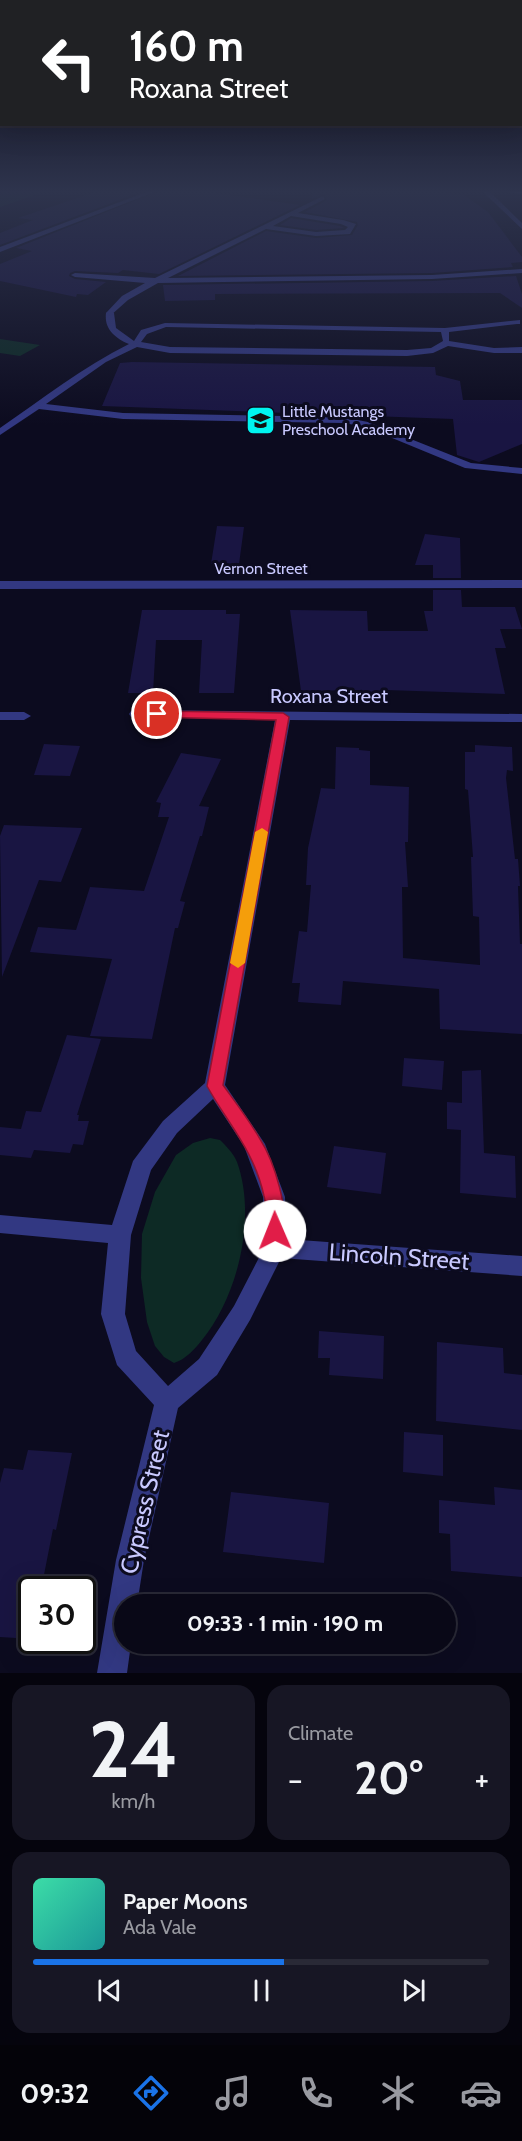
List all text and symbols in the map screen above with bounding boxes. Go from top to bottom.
text: 160 m [129,20,244,72]
icon: left [30,24,108,102]
text: Roxana Street [129,72,288,105]
place label: Little Mustangs Preschool Academy [282,402,415,439]
school or university icon: Little Mustangs Preschool Academy [245,404,277,436]
street label: Vernon Street [214,559,308,578]
street label: Roxana Street [270,684,388,708]
pin [131,688,182,739]
icon: arrive [140,697,173,730]
position arrow [243,1199,307,1263]
street label: Lincoln Street [328,1237,470,1276]
street label: Cypress Street [114,1427,175,1577]
speed limit sign: 30 [18,1576,96,1654]
text: 09:33 · 1 min · 190 m [187,1610,383,1637]
text: 24 [89,1702,178,1797]
text: Climate [288,1721,353,1745]
text: 20° [354,1751,423,1805]
text: − [288,1759,303,1799]
text: + [474,1759,489,1799]
text: km/h [112,1789,155,1813]
text: Paper Moons [123,1888,247,1915]
text: Ada Vale [123,1915,196,1939]
icon: previous [93,1974,126,2007]
icon: pause [245,1974,278,2007]
icon: next [397,1974,430,2007]
icon: directions [130,2072,172,2114]
icon: music [212,2072,254,2114]
icon: phone [295,2072,337,2114]
icon: climate [377,2072,419,2114]
icon: car [460,2072,502,2114]
text: 09:32 [20,2077,89,2110]

